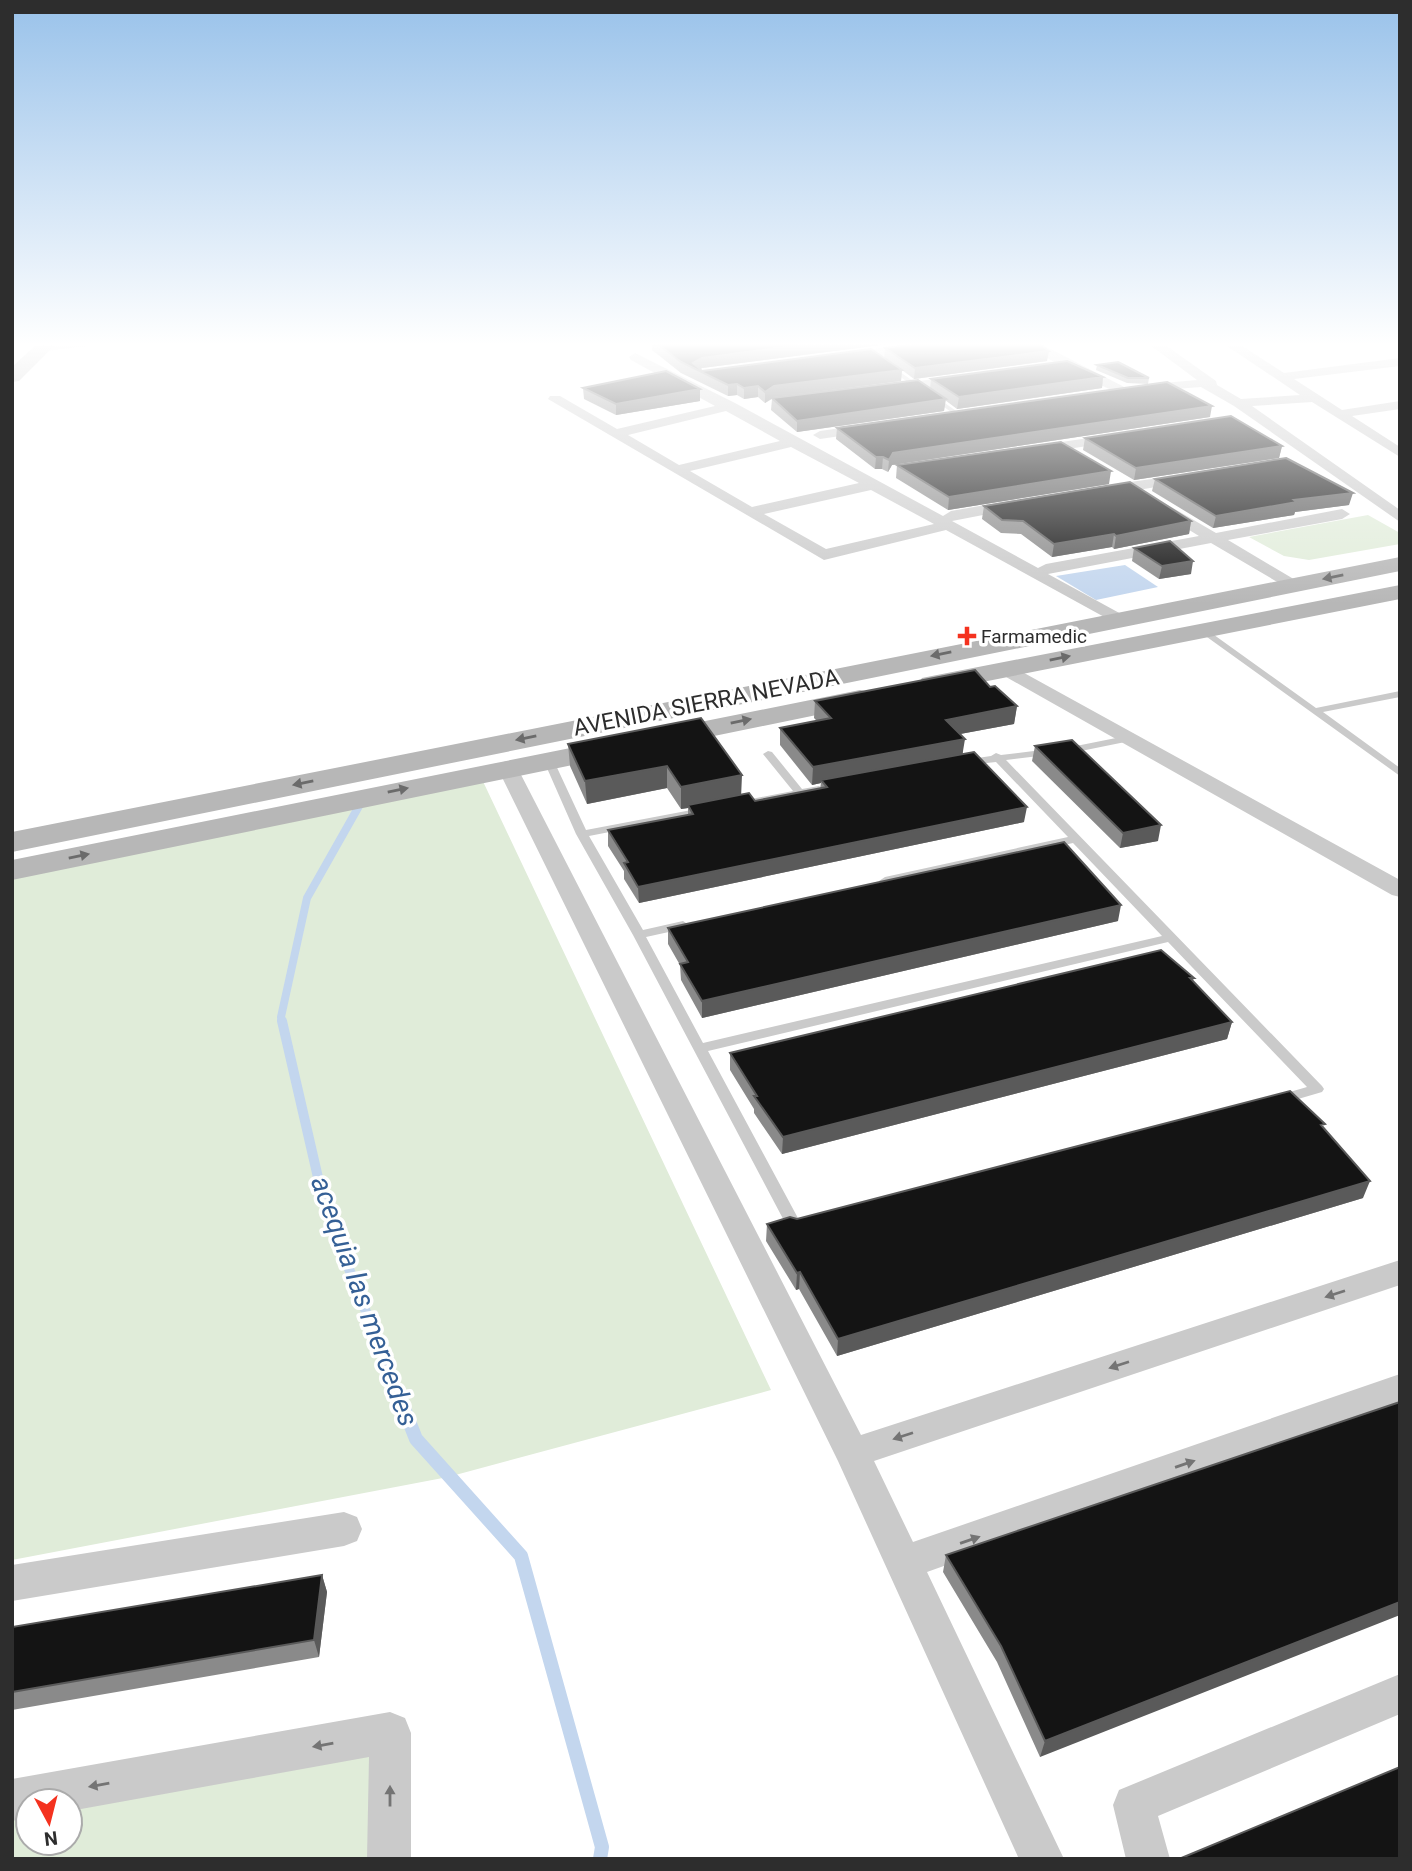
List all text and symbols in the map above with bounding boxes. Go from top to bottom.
one-way arrow [1322,572,1344,583]
place label: Farmamedic [981,625,1087,648]
marker: Farmamedic [959,628,975,644]
one-way arrow [930,648,952,659]
one-way arrow [1049,653,1071,664]
street label: AVENIDA SIERRA NEVADA [571,663,841,742]
one-way arrow [730,716,752,727]
one-way arrow [515,733,537,744]
one-way arrow [292,778,314,789]
one-way arrow [387,784,409,795]
one-way arrow [68,850,90,861]
water label: acequia las mercedes [304,1172,425,1431]
one-way arrow [1324,1289,1345,1300]
one-way arrow [1108,1360,1129,1371]
one-way arrow [892,1431,913,1442]
one-way arrow [1174,1458,1195,1469]
one-way arrow [960,1534,981,1545]
one-way arrow [312,1740,334,1751]
one-way arrow [88,1780,110,1791]
one-way arrow [384,1785,396,1807]
north arrow [14,1787,84,1857]
text: N [43,1826,59,1851]

